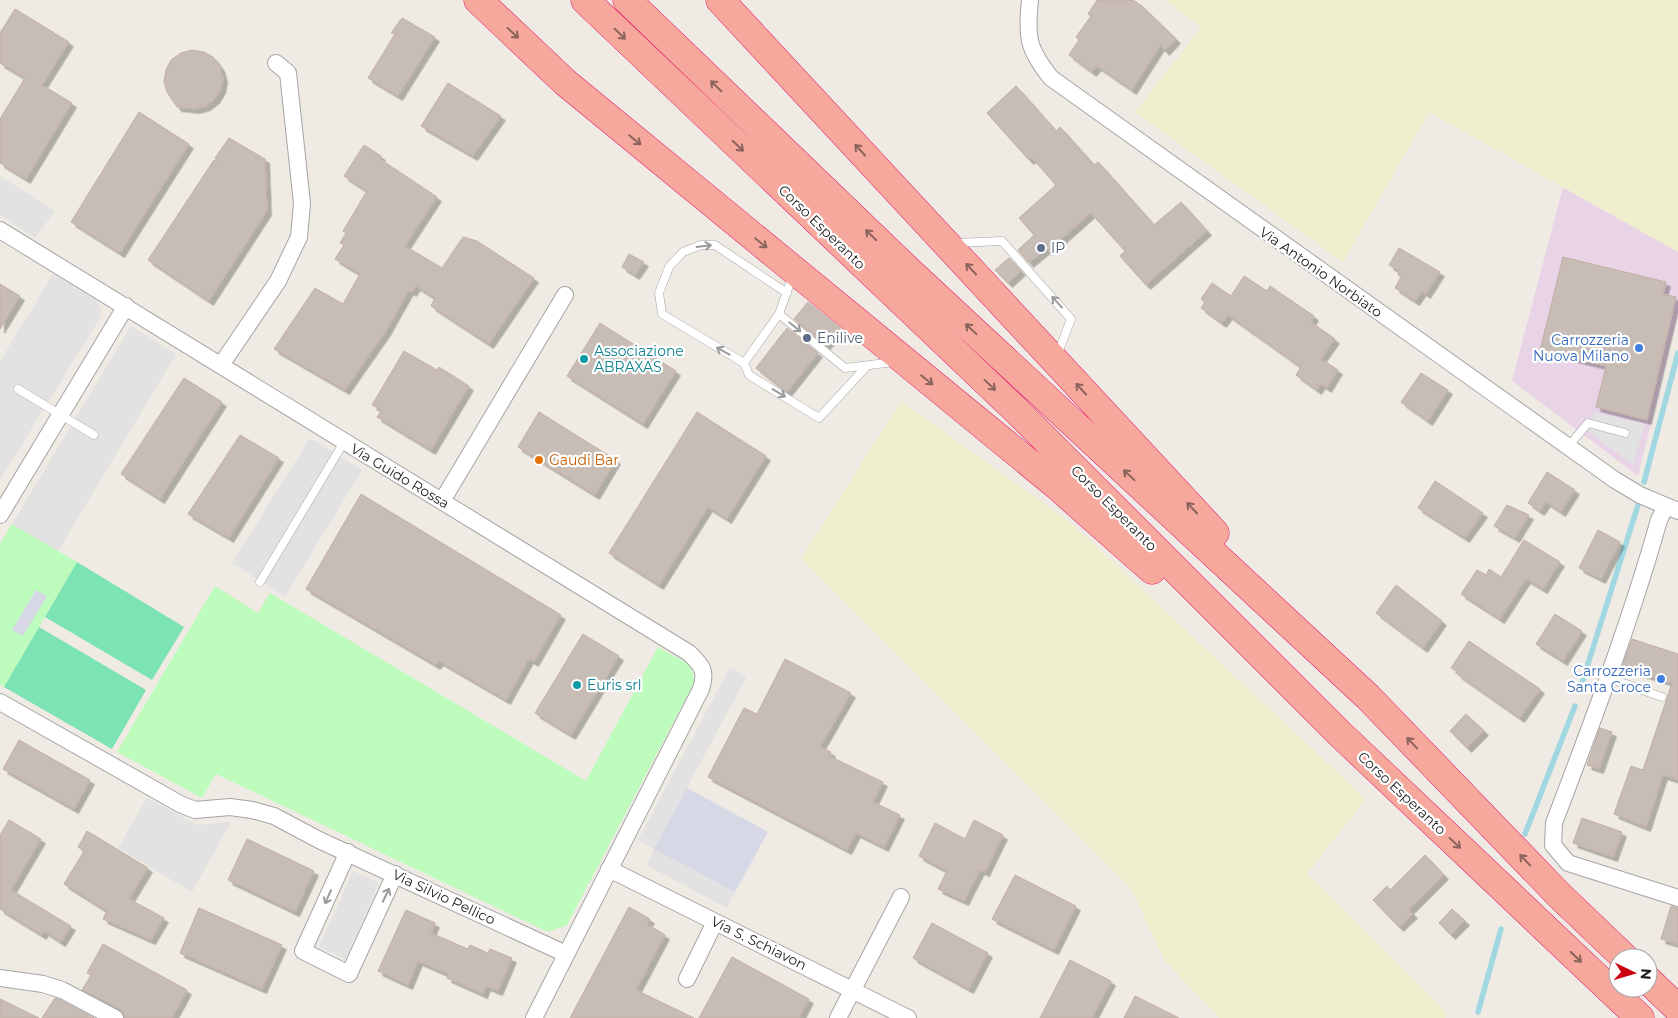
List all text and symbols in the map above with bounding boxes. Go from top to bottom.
one-way arrow [507,27,519,39]
one-way arrow [614,28,627,40]
one-way arrow [710,80,723,92]
one-way arrow [629,135,642,146]
one-way arrow [732,140,744,152]
one-way arrow [854,144,866,157]
street label: Corso Esperanto [775,181,869,273]
street label: Via Antonio Norbiato [1256,223,1386,321]
one-way arrow [865,229,878,241]
one-way arrow [754,238,767,249]
place label: IP [1051,239,1065,257]
one-way arrow [695,241,711,251]
marker: IP [1035,242,1047,254]
one-way arrow [965,263,977,276]
one-way arrow [1051,296,1062,309]
one-way arrow [788,322,801,333]
one-way arrow [965,323,978,335]
place label: Enilive [817,329,863,347]
place label: Carrozzeria Nuova Milano [1533,331,1629,365]
marker: Enilive [801,332,813,344]
place label: Associazione ABRAXAS [594,342,684,376]
marker: Carrozzeria Nuova Milano [1633,342,1645,354]
one-way arrow [715,346,730,356]
marker: Associazione ABRAXAS [578,353,590,365]
one-way arrow [920,374,933,385]
one-way arrow [983,379,996,391]
one-way arrow [1075,382,1087,395]
one-way arrow [772,388,786,399]
street label: Via Guido Rossa [347,439,453,513]
place label: Gaudi Bar [549,451,619,469]
marker: Gaudi Bar [533,454,545,466]
street label: Corso Esperanto [1067,461,1161,555]
one-way arrow [1122,469,1135,481]
one-way arrow [1186,501,1198,514]
place label: Carrozzeria Santa Croce [1567,662,1651,696]
marker: Carrozzeria Santa Croce [1655,673,1667,685]
place label: Euris srl [587,676,642,694]
marker: Euris srl [571,679,583,691]
one-way arrow [1406,737,1418,749]
street label: Corso Esperanto [1354,747,1450,839]
one-way arrow [1449,837,1461,849]
one-way arrow [1519,854,1531,866]
street label: Via Silvio Pellico [390,865,498,929]
one-way arrow [381,888,391,903]
one-way arrow [322,889,332,904]
street label: Via S. Schiavon [708,912,810,974]
north arrow [1608,948,1658,998]
one-way arrow [1569,950,1581,962]
text: N [1636,968,1655,981]

